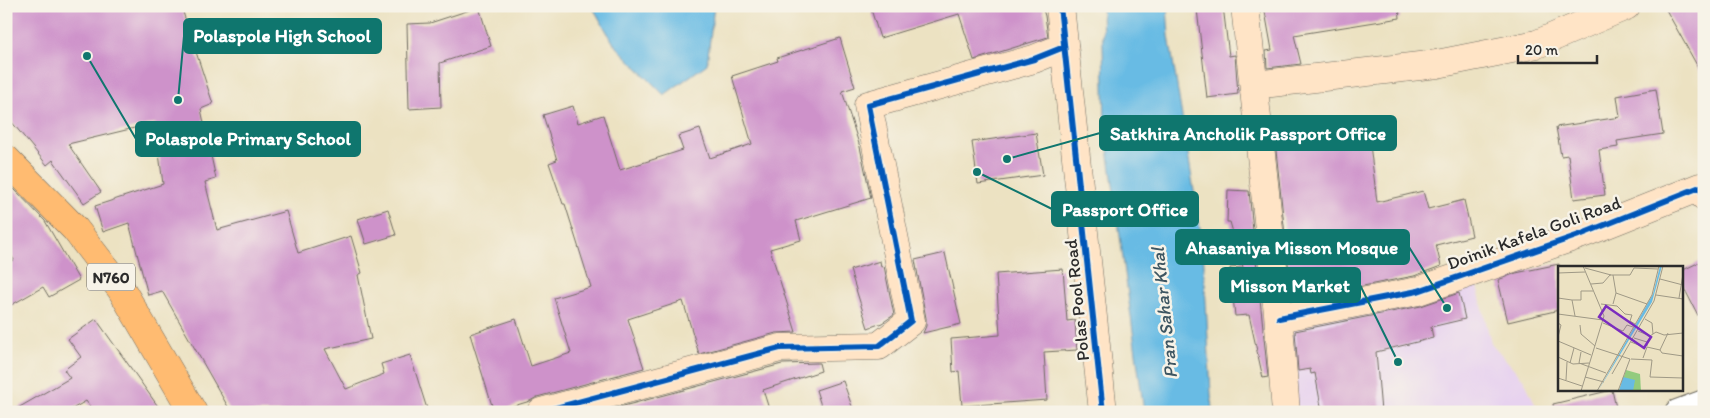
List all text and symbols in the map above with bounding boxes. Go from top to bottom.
callout: Polaspole High School [184,19,381,53]
text: Polaspole High School [193,24,371,47]
scale bar [1518,32,1596,64]
text: 20 m [1525,41,1559,59]
callout: Satkhira Ancholik Passport Office [1100,116,1396,150]
callout: Polaspole Primary School [136,122,360,156]
text: Satkhira Ancholik Passport Office [1110,122,1386,145]
text: Polaspole Primary School [145,127,351,150]
street label: Doinik Kafela Goli Road [1444,191,1624,275]
callout: Passport Office [1052,192,1198,226]
text: Passport Office [1062,198,1188,221]
callout: Ahasaniya Misson Mosque [1176,230,1409,264]
text: Ahasaniya Misson Mosque [1185,236,1398,259]
street label: Polas Pool Road [1060,238,1094,362]
water label: Pran Sahar Khal [1146,245,1182,380]
road number: N760 [87,264,135,290]
inset map [1558,266,1682,390]
callout: Misson Market [1220,268,1360,302]
text: Misson Market [1230,274,1350,297]

